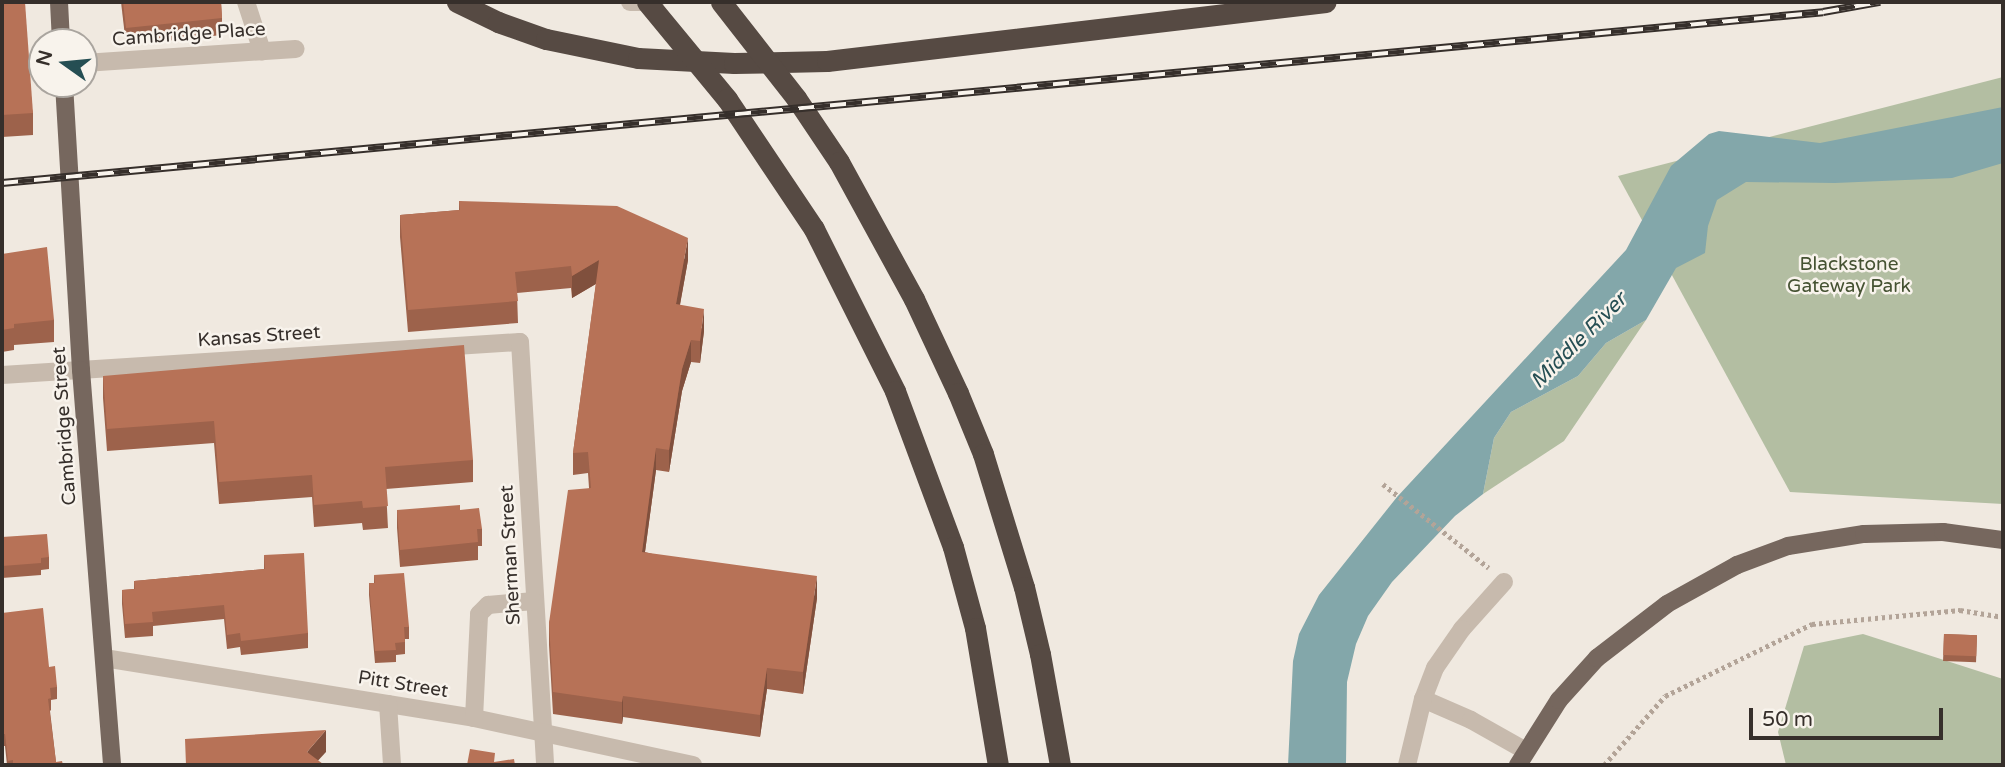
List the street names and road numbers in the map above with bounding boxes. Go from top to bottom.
street label: Cambridge Place [111,18,267,52]
street label: Kansas Street [197,321,321,353]
street label: Cambridge Street [48,346,82,506]
street label: Sherman Street [496,484,526,626]
street label: Pitt Street [356,667,450,703]

